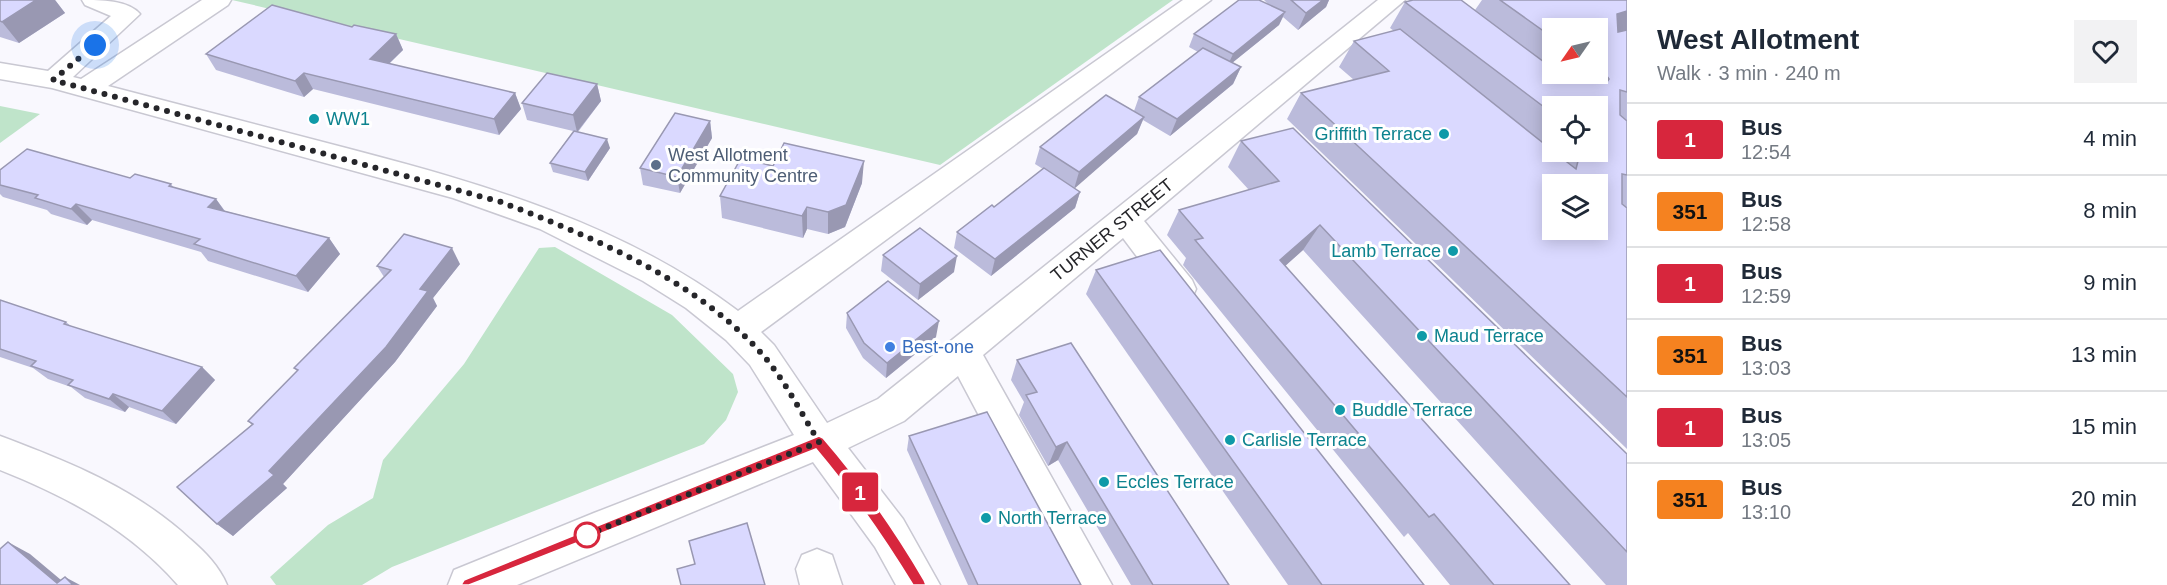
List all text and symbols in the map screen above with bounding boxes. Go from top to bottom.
north arrow [1542,18,1608,84]
map controls [1542,18,1608,240]
button: heart [2074,20,2137,83]
text: West Allotment [1657,24,1859,55]
your location [80,30,110,60]
text: Walk · 3 min · 240 m [1657,62,1841,84]
button: locate [1542,96,1608,162]
place label: WW1 [326,109,370,129]
marker: WW1 [307,112,321,126]
text: Bus [1741,115,1783,140]
place label: Griffith Terrace [1315,124,1432,144]
text: 4 min [2083,126,2137,151]
marker: Griffith Terrace [1437,127,1451,141]
text: 1 [1684,128,1696,151]
text: 12:54 [1741,141,1791,163]
place label: West Allotment Community Centre [668,145,818,186]
marker: West Allotment Community Centre [649,158,663,172]
button: layers [1542,174,1608,240]
street label: TURNER STREET [1047,175,1177,285]
text: Bus [1741,187,1783,212]
text: 8 min [2083,198,2137,223]
text: 351 [1672,200,1708,223]
text: 12:58 [1741,213,1791,235]
place label: Lamb Terrace [1331,241,1441,261]
marker: Lamb Terrace [1446,244,1460,258]
text: Bus [1741,259,1783,284]
text: 9 min [2083,270,2137,295]
text: 1 [1684,272,1696,295]
text: 12:59 [1741,285,1791,307]
place label: Maud Terrace [1434,326,1544,346]
marker: Maud Terrace [1415,329,1429,343]
text: Bus [1741,331,1783,356]
place label: Best-one [902,337,974,357]
marker: Best-one [883,340,897,354]
text: 13 min [2071,342,2137,367]
text: 351 [1672,344,1708,367]
text: 13:03 [1741,357,1791,379]
place label: Buddle Terrace [1352,400,1473,420]
marker: Buddle Terrace [1333,403,1347,417]
text: Bus [1741,403,1783,428]
text: 15 min [2071,414,2137,439]
text: 1 [1684,416,1696,439]
text: 13:05 [1741,429,1791,451]
place label: Carlisle Terrace [1242,430,1367,450]
marker: Carlisle Terrace [1223,433,1237,447]
line badge: 1 [840,472,880,512]
place label: Eccles Terrace [1116,472,1234,492]
marker: Eccles Terrace [1097,475,1111,489]
text: Bus [1741,475,1783,500]
text: 1 [854,481,866,504]
text: 20 min [2071,486,2137,511]
text: 351 [1672,488,1708,511]
text: 13:10 [1741,501,1791,523]
place label: North Terrace [998,508,1107,528]
marker: North Terrace [979,511,993,525]
unlabelled marker [574,522,600,548]

